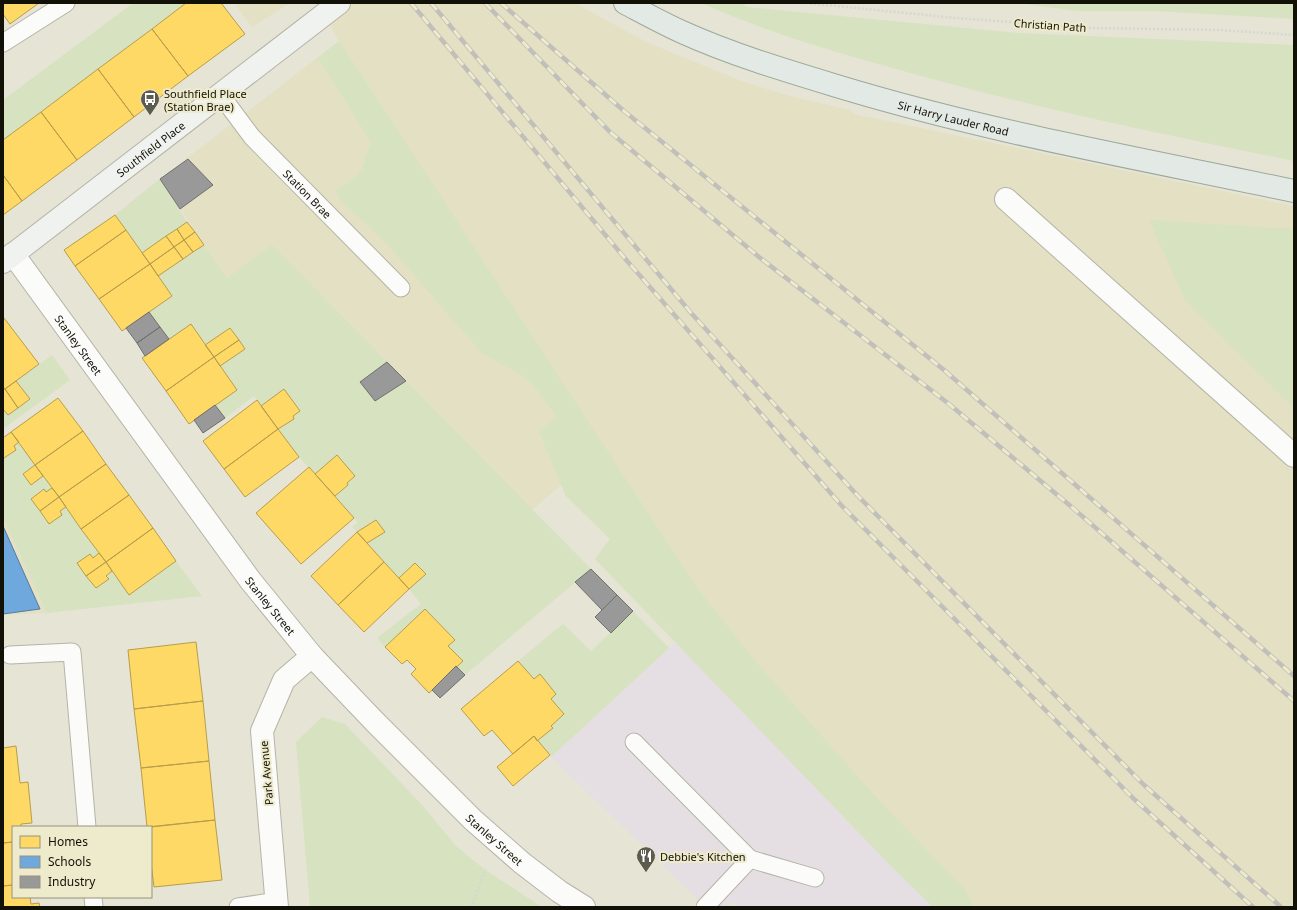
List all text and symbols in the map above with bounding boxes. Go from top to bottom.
street label: Christian Path [1013,15,1087,35]
place label: Southfield Place (Station Brae) [164,86,247,114]
bus stop icon: Southfield Place (Station Brae) [139,88,161,116]
street label: Sir Harry Lauder Road [896,96,1011,139]
street label: Southfield Place [113,117,188,180]
street label: Station Brae [280,166,335,221]
street label: Stanley Street [52,311,106,378]
street label: Stanley Street [243,573,299,638]
street label: Park Avenue [256,740,276,806]
street label: Stanley Street [463,810,527,868]
legend [12,826,152,898]
text: Homes [48,833,88,850]
restaurant icon: Debbie's Kitchen [635,845,657,873]
place label: Debbie's Kitchen [660,849,746,864]
text: Schools [48,853,91,870]
text: Industry [48,873,96,890]

